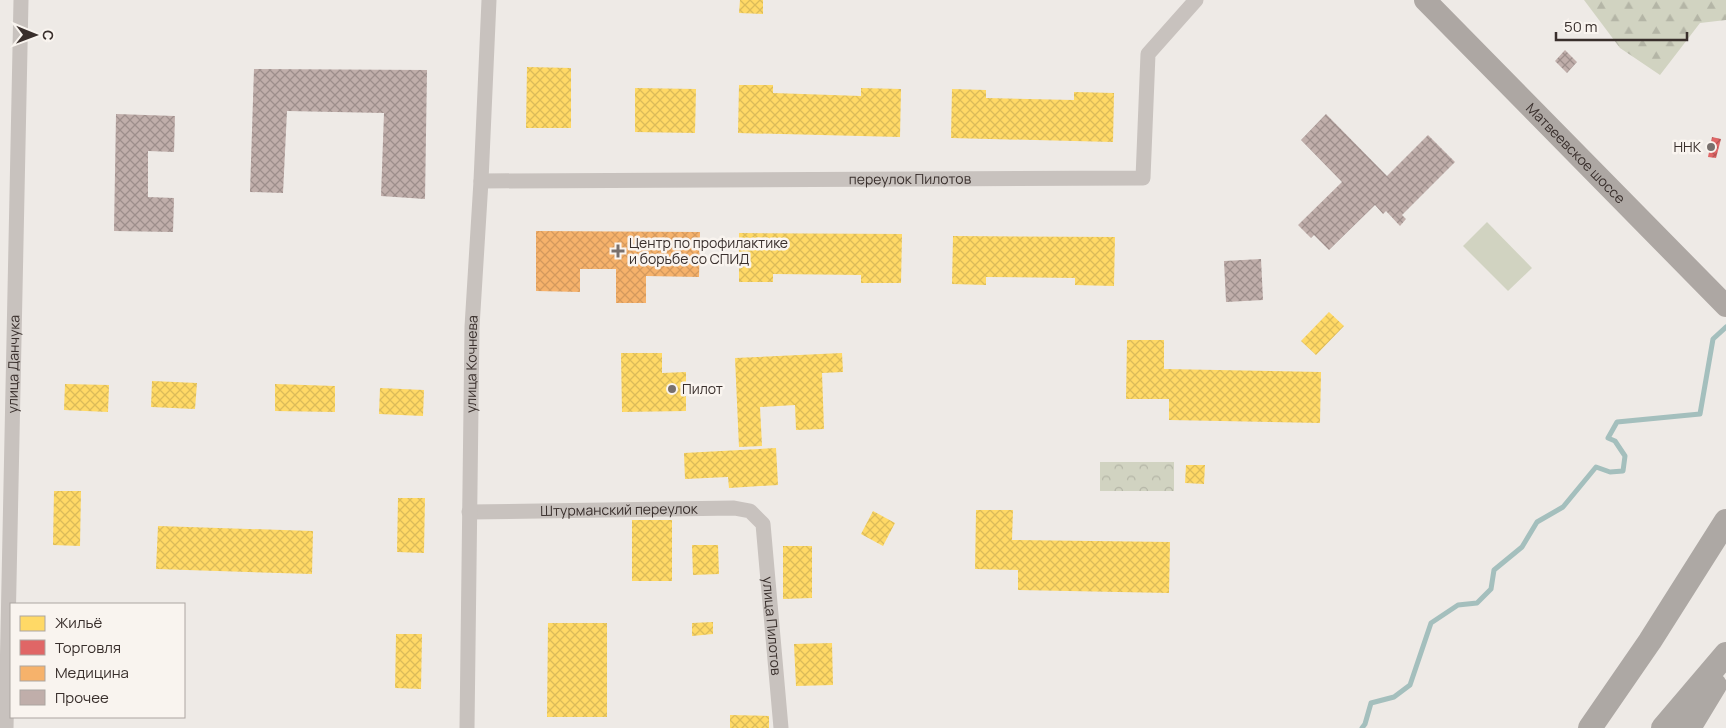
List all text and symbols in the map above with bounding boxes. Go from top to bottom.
north arrow [10,10,60,60]
scale bar [1556,10,1687,42]
text: 50 m [1564,16,1598,37]
text: С [39,30,58,41]
street label: Матвеевское шоссе [1522,98,1630,207]
place label: ННК [1674,137,1702,156]
marker: ННК [1705,141,1717,153]
street label: переулок Пилотов [849,169,972,188]
place label: Центр по профилактике и борьбе со СПИД [629,233,788,268]
marker: Центр по профилактике и борьбе со СПИД [611,244,625,258]
street label: улица Данчука [2,315,24,414]
street label: улица Кочнева [461,315,482,413]
place label: Пилот [682,379,723,398]
marker: Пилот [666,383,678,395]
street label: Штурманский переулок [540,499,699,520]
street label: улица Пилотов [759,576,786,676]
legend [10,603,185,718]
text: Жильё [55,612,103,633]
text: Торговля [55,637,121,658]
text: Медицина [55,662,129,683]
text: Прочее [55,687,109,708]

